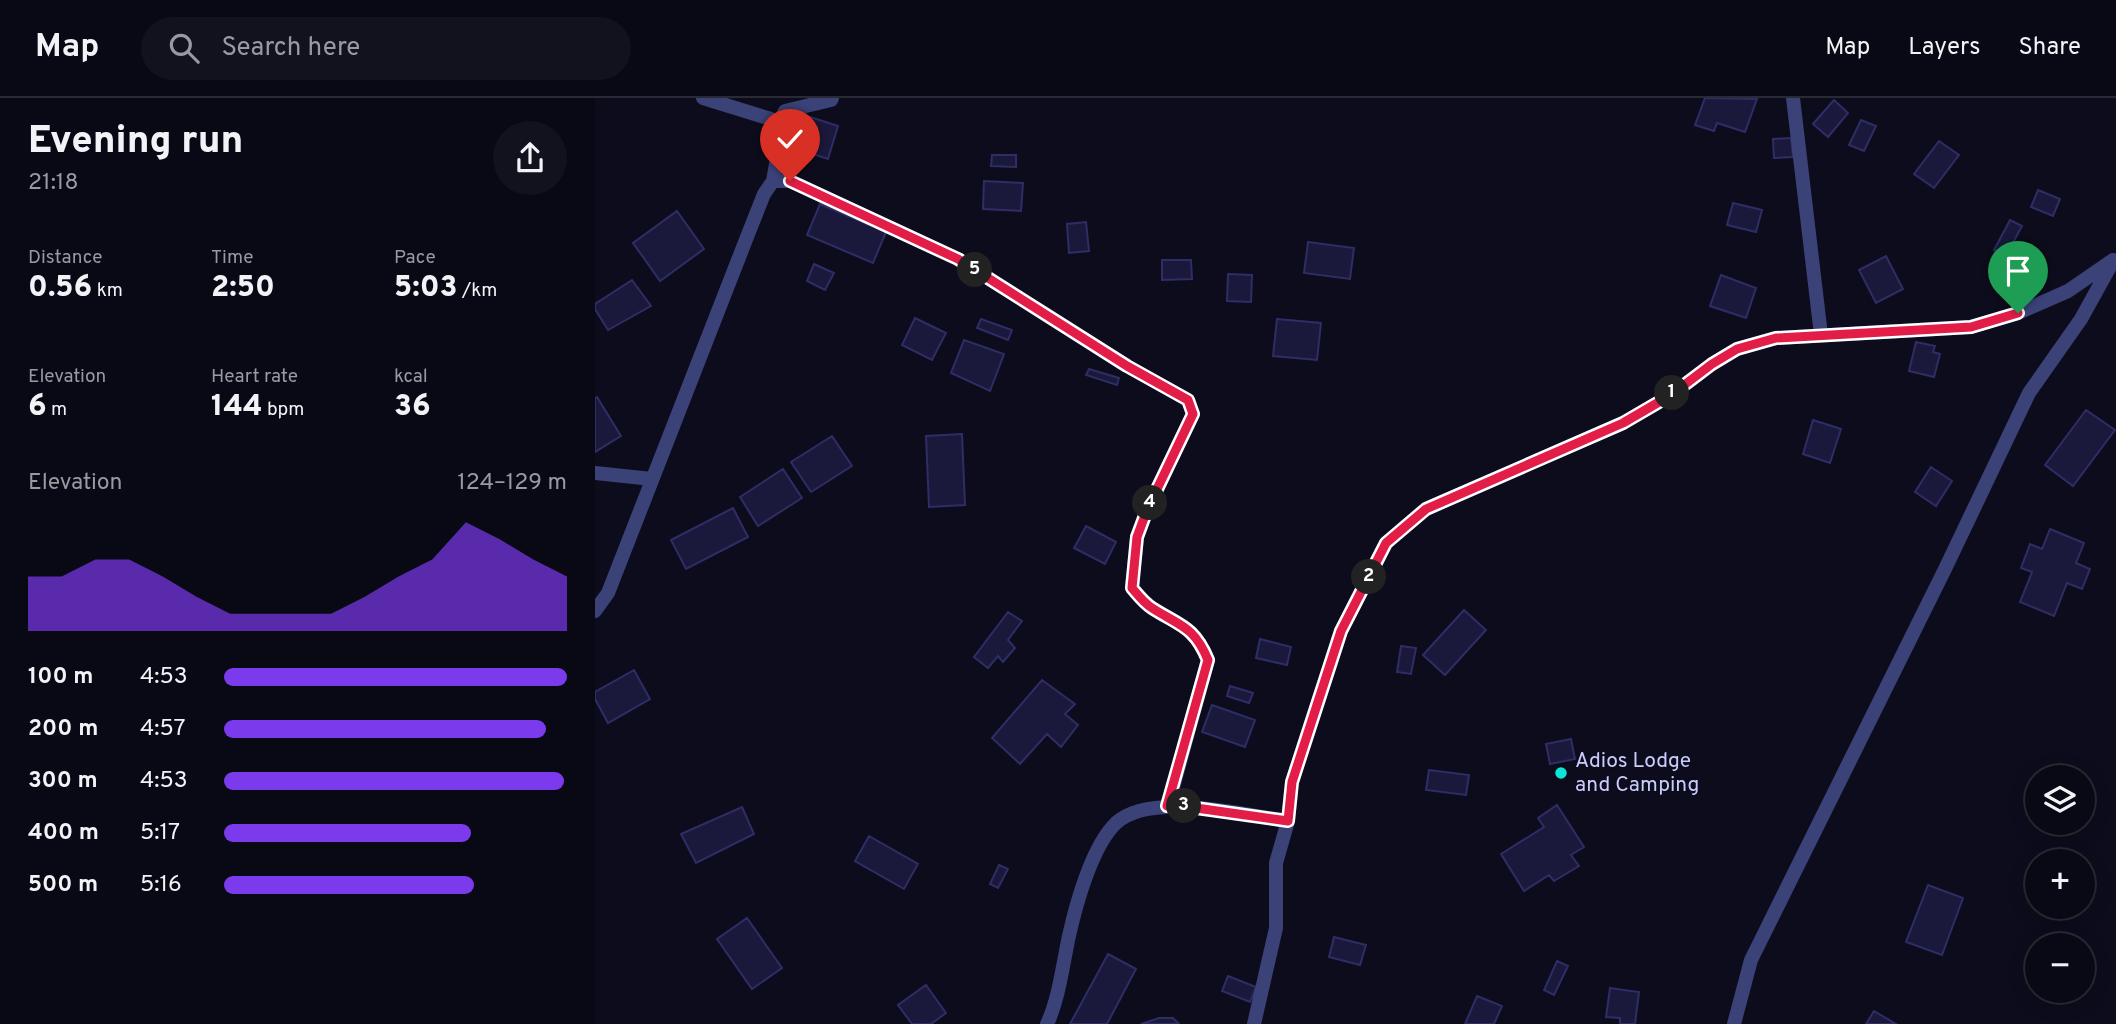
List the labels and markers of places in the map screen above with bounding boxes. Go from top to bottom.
pin [760,109,820,181]
pin [1988,241,2048,313]
pin: 5 [957,252,993,288]
pin: 1 [1655,376,1689,410]
pin: 4 [1133,486,1167,520]
pin: 2 [1351,560,1387,594]
place label: Adios Lodge and Camping [1575,748,1699,799]
marker: Adios Lodge and Camping [1553,765,1569,781]
pin: 3 [1167,788,1201,824]

